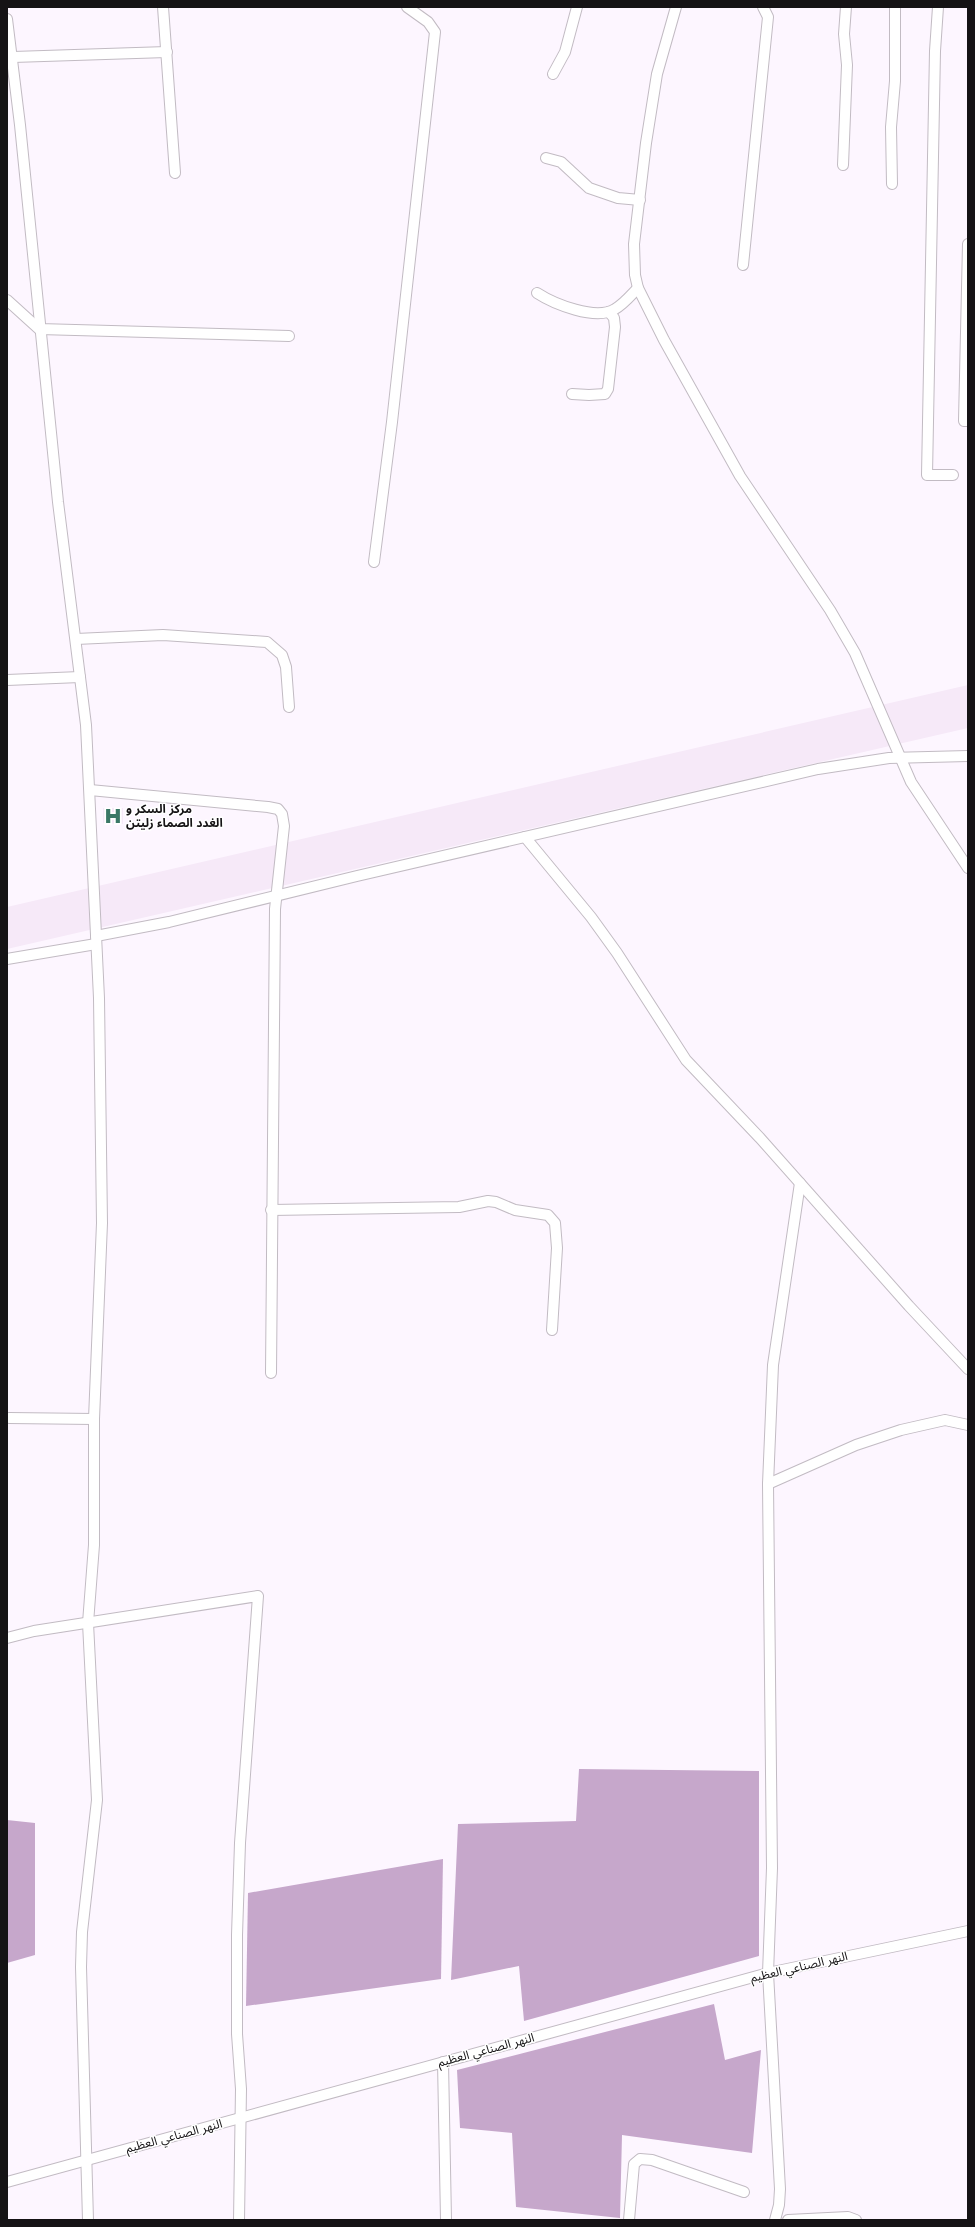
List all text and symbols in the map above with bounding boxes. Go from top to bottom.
place label: مركز السكر و الغدد الصماء زليتن [126,802,223,830]
hospital icon: مركز السكر و الغدد الصماء زليتن [103,806,123,826]
street label: النهر الصناعي العظيم [749,1949,850,1988]
street label: النهر الصناعي العظيم [436,2030,537,2072]
street label: النهر الصناعي العظيم [124,2116,225,2158]

